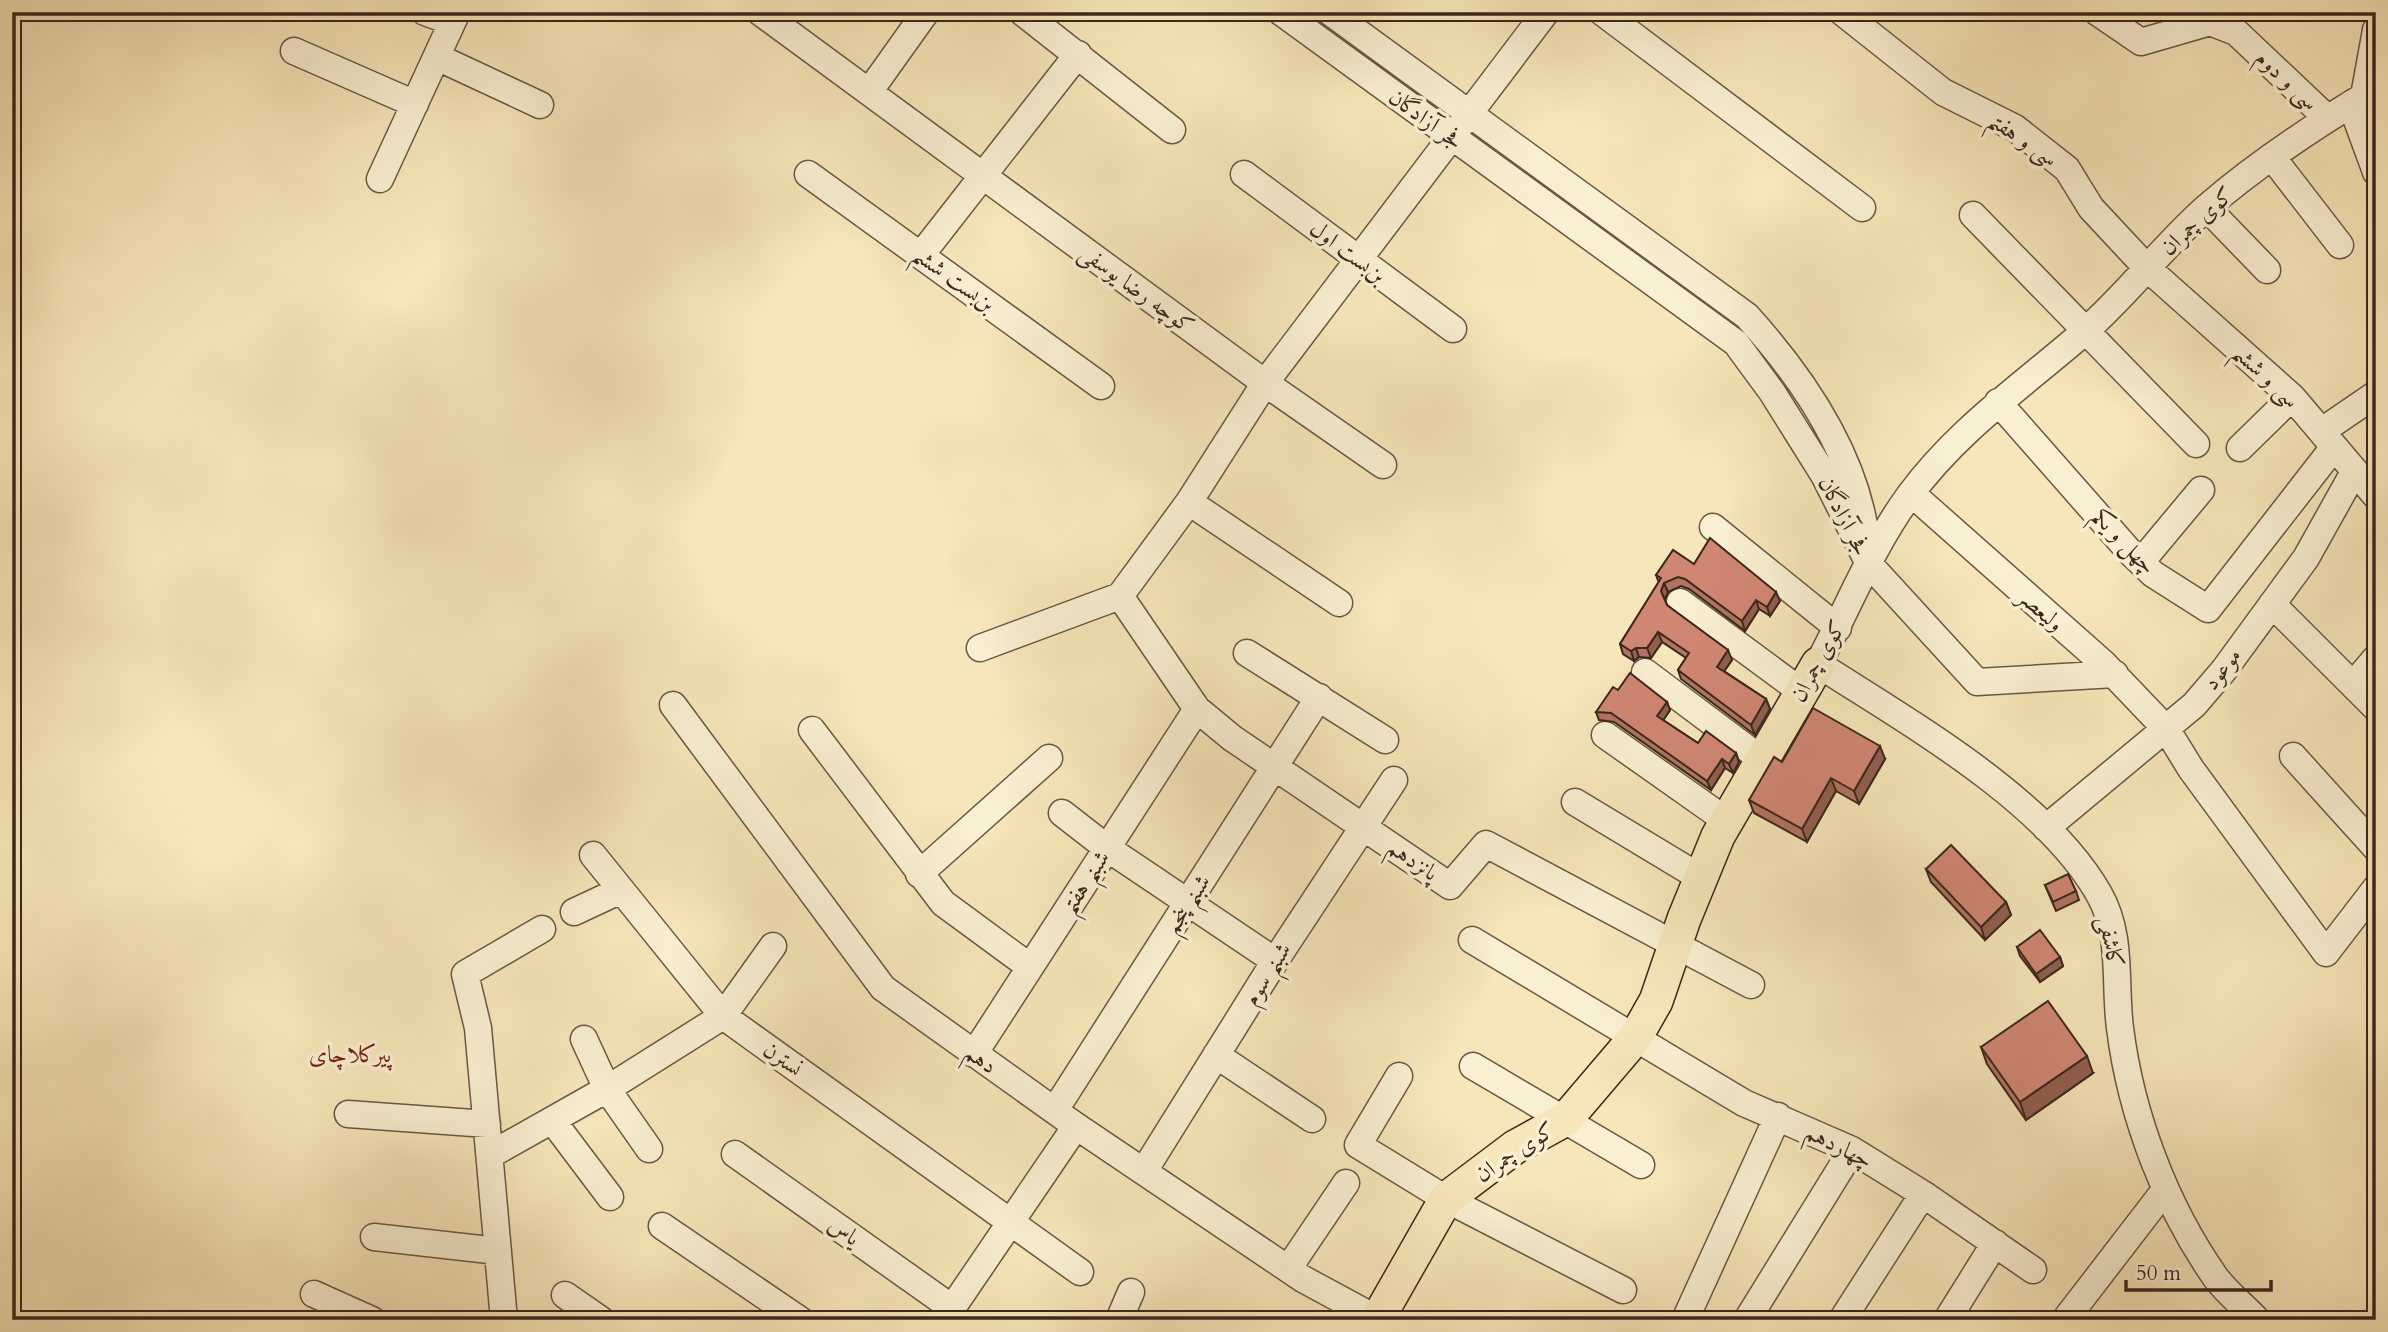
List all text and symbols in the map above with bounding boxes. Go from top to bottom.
street label: سی و دوم [2246,43,2325,120]
street label: فجر آزادگان [1382,81,1470,157]
street label: سی و هفتم [1978,104,2064,180]
street label: کوی چمران [2153,179,2241,263]
street label: بن‌بست اول [1303,213,1393,291]
street label: کوچه رضا یوسفی [1073,237,1201,342]
street label: بن‌بست ششم [902,239,1001,325]
street label: سی و ششم [2221,337,2306,420]
street label: فجر آزادگان [1811,471,1877,561]
street label: چهل و یکم [2080,501,2163,585]
street label: ولیعصر [2010,580,2071,639]
street label: کوی چمران [1783,614,1853,708]
street label: موعود [2196,641,2248,697]
street label: پانزدهم [1378,832,1446,894]
street label: شبنم هفتم [1053,844,1123,923]
street label: شبنم پنجم [1156,868,1224,944]
street label: کاشفی [2090,914,2131,970]
street label: شبنم سوم [1236,936,1304,1015]
street label: نسترن [757,1034,809,1084]
street label: دهم [955,1037,1003,1086]
district label: پیرکلاچای [309,1038,393,1071]
street label: کوی چمران [1469,1115,1561,1189]
street label: چهاردهم [1798,1116,1878,1181]
street label: یاس [822,1209,868,1254]
scale bar [2126,1248,2271,1292]
text: 50 m [2136,1259,2181,1288]

